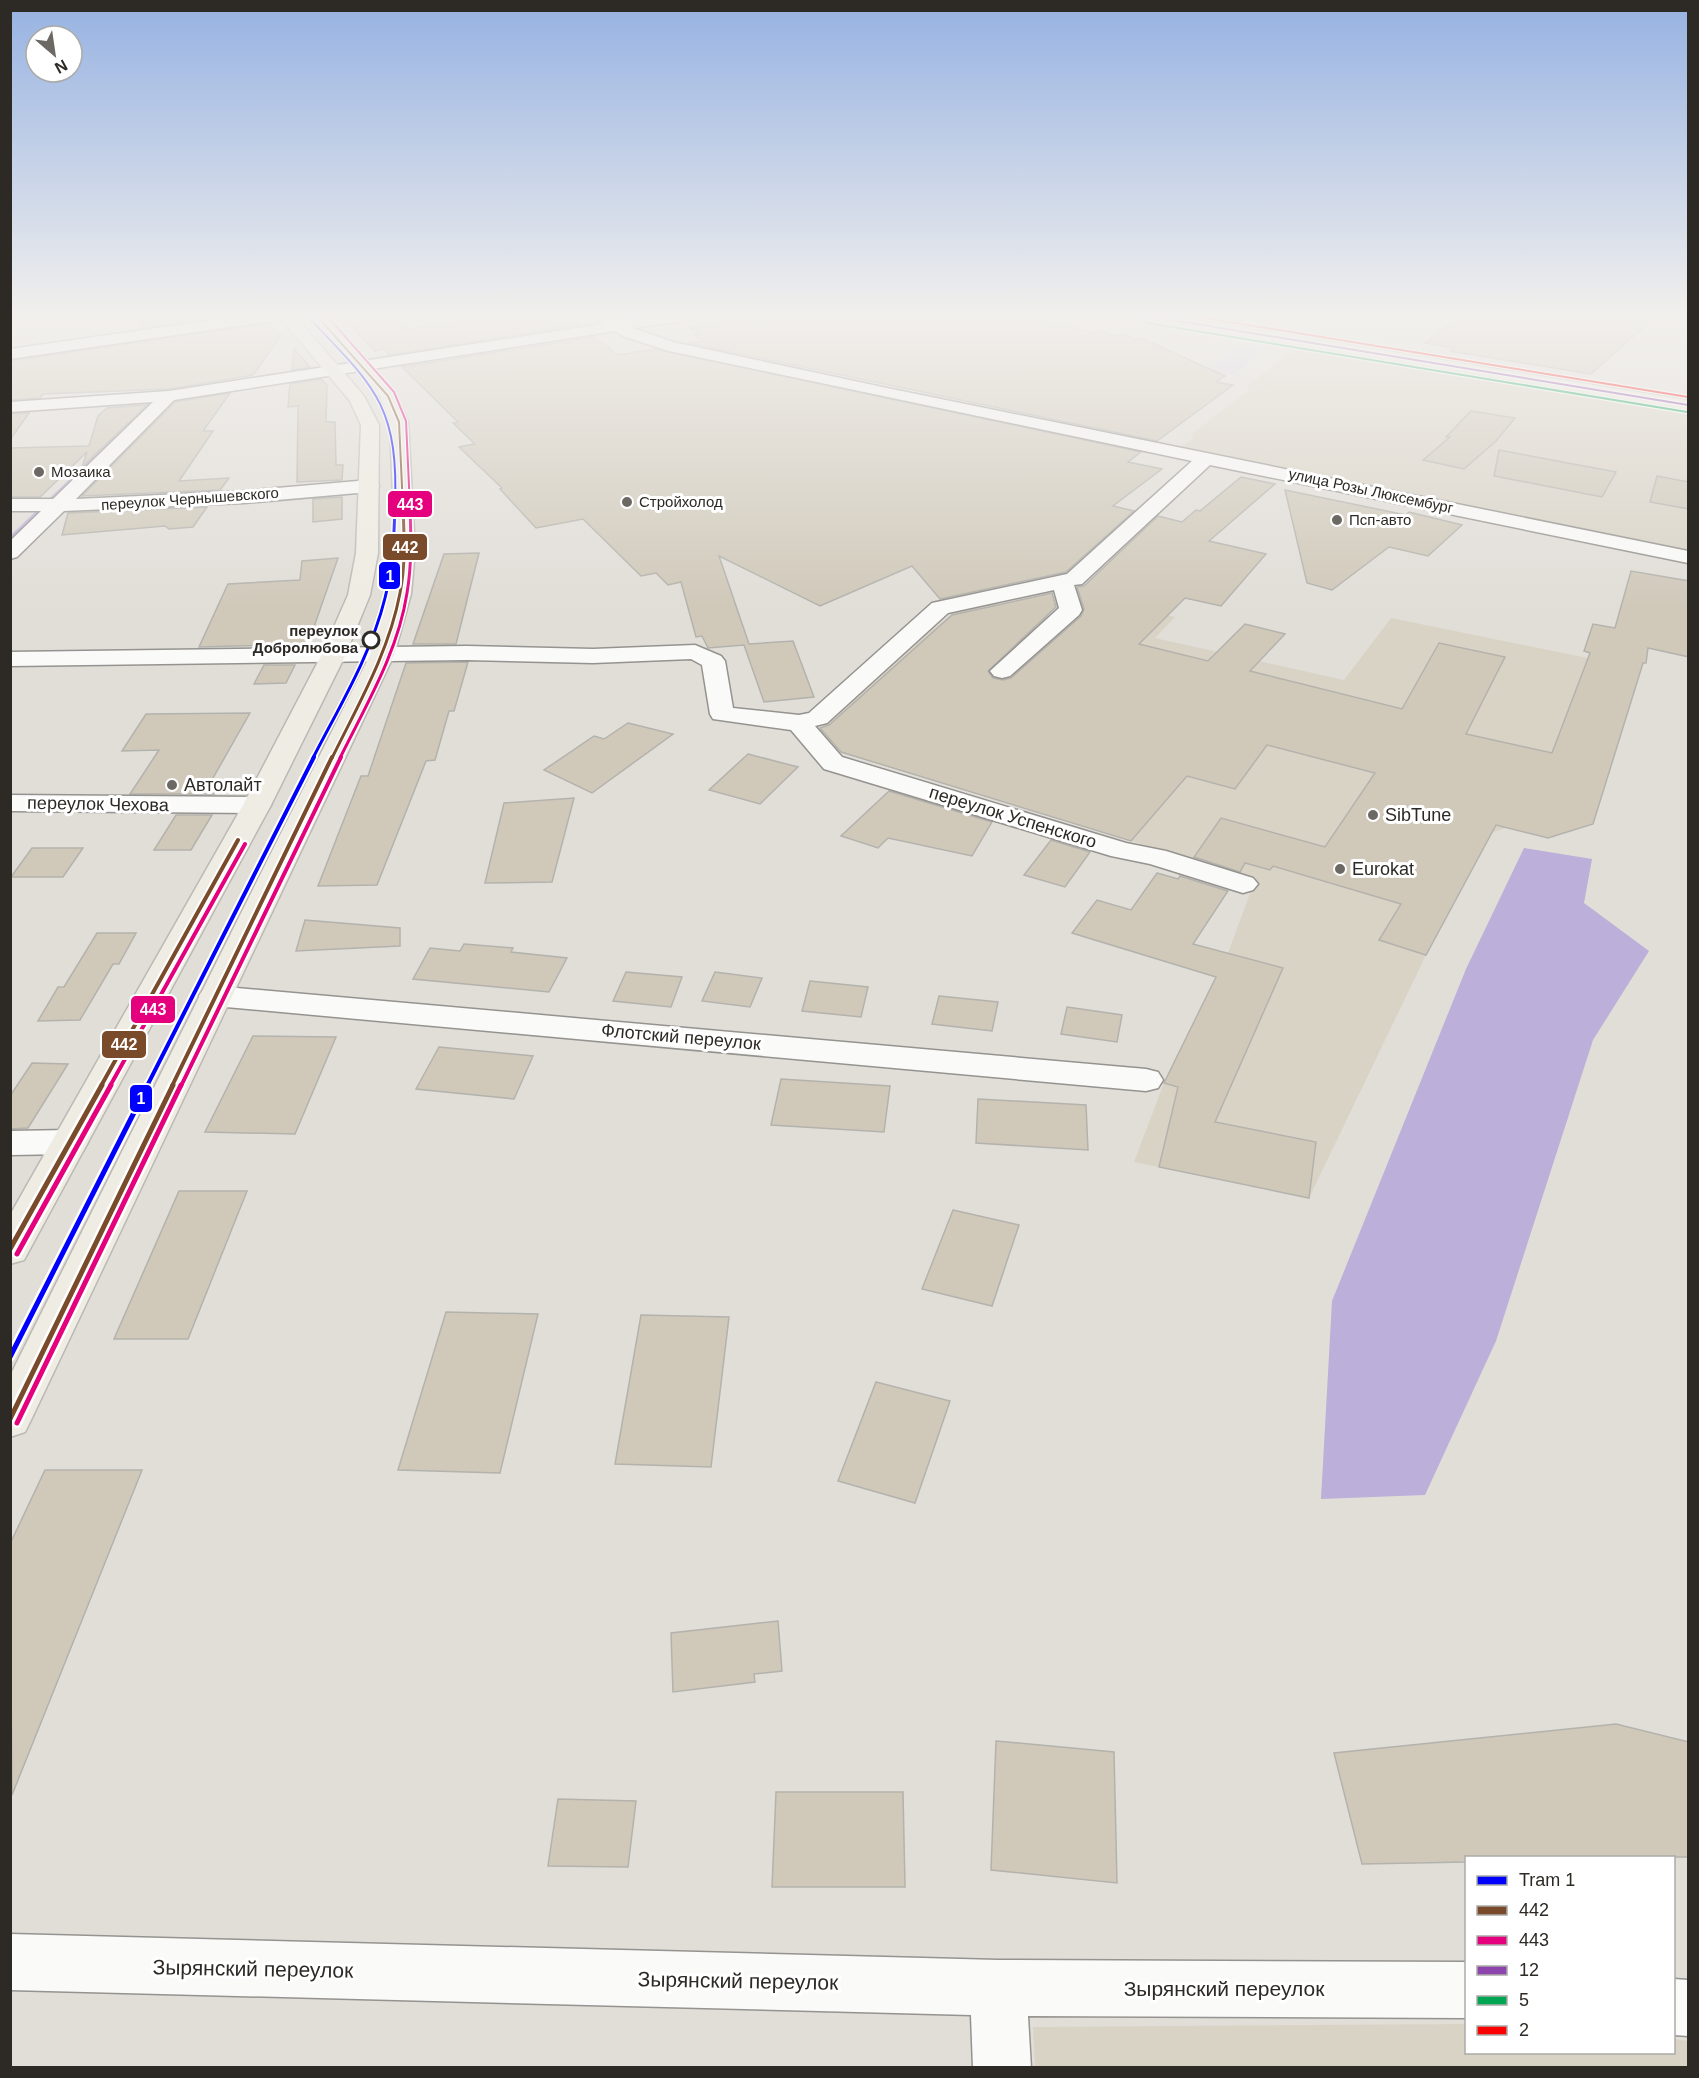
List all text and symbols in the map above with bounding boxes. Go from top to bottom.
north arrow [24,24,84,84]
text: N [52,56,70,77]
place label: Мозаика [51,463,111,480]
marker: Мозаика [32,465,46,479]
street label: улица Розы Люксембург [1287,465,1456,516]
street label: переулок Чернышевского [101,484,279,513]
line badge: 443 [387,490,433,518]
place label: Стройхолод [639,493,723,510]
marker: Стройхолод [620,495,634,509]
text: 443 [397,496,423,513]
place label: Псп-авто [1349,511,1411,528]
marker: Псп-авто [1330,513,1344,527]
line badge: 442 [382,533,428,561]
text: 442 [392,539,418,556]
line badge: 1 [378,561,401,590]
text: 1 [386,568,395,585]
place label: переулок Добролюбова [253,622,359,656]
marker: переулок Добролюбова [362,631,380,649]
place label: Автолайт [184,775,262,795]
marker: Автолайт [165,778,179,792]
street label: переулок Успенского [927,782,1099,852]
street label: переулок Чехова [27,793,170,815]
place label: SibTune [1385,805,1451,825]
marker: SibTune [1366,808,1380,822]
place label: Eurokat [1352,859,1414,879]
marker: Eurokat [1333,862,1347,876]
line badge: 443 [130,995,176,1024]
text: 443 [140,1001,166,1018]
street label: Флотский переулок [600,1020,762,1054]
line badge: 442 [101,1030,147,1059]
text: 442 [111,1036,137,1053]
line badge: 1 [129,1084,153,1113]
text: 1 [137,1090,146,1107]
legend [1465,1856,1675,2054]
text: Tram 1 [1519,1870,1575,1890]
text: 442 [1519,1900,1549,1920]
text: 443 [1519,1930,1549,1950]
street label: Зырянский переулок [152,1955,354,1982]
text: 12 [1519,1960,1539,1980]
street label: Зырянский переулок [637,1967,839,1994]
street label: Зырянский переулок [1124,1977,1325,2000]
text: 5 [1519,1990,1529,2010]
text: 2 [1519,2020,1529,2040]

